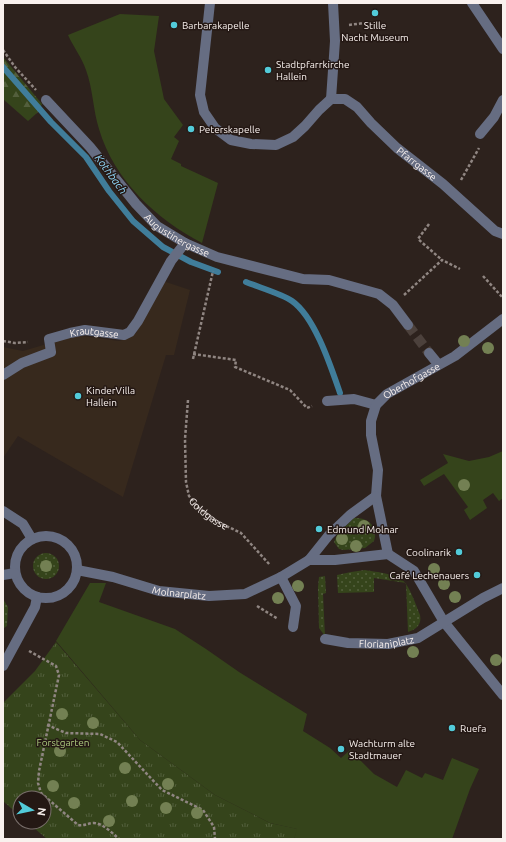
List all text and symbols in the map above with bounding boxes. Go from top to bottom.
marker: Stille Nacht Museum [370,8,380,18]
marker: Barbarakapelle [169,20,179,30]
place label: Barbarakapelle [182,20,250,31]
place label: Stille Nacht Museum [341,20,409,43]
place label: Stadtpfarrkirche Hallein [276,59,350,82]
marker: Stadtpfarrkirche Hallein [263,65,273,75]
marker: Peterskapelle [186,124,196,134]
place label: Peterskapelle [199,124,260,135]
street label: Pfarrgasse [395,145,439,183]
water label: Kothbach [93,152,129,196]
street label: Augustinergasse [142,211,211,259]
street label: Krautgasse [69,324,120,340]
street label: Oberhofgasse [380,360,442,401]
place label: KinderVilla Hallein [86,385,135,408]
marker: KinderVilla Hallein [73,391,83,401]
street label: Goldgasse [187,495,230,531]
marker: Edmund Molnar [314,524,324,534]
place label: Edmund Molnar [327,524,399,535]
place label: Coolinarik [406,547,451,558]
marker: Coolinarik [454,547,464,557]
place label: Café Lechenauers [389,570,469,581]
marker: Café Lechenauers [472,570,482,580]
street label: Molnarplatz [151,584,207,601]
street label: Florianiplatz [359,633,415,650]
marker: Ruefa [447,723,457,733]
place label: Ruefa [460,723,486,734]
park label: Forstgarten [37,737,89,748]
place label: Wachturm alte Stadtmauer [349,738,415,761]
marker: Wachturm alte Stadtmauer [336,744,346,754]
north arrow [12,790,52,830]
text: N [35,807,48,817]

